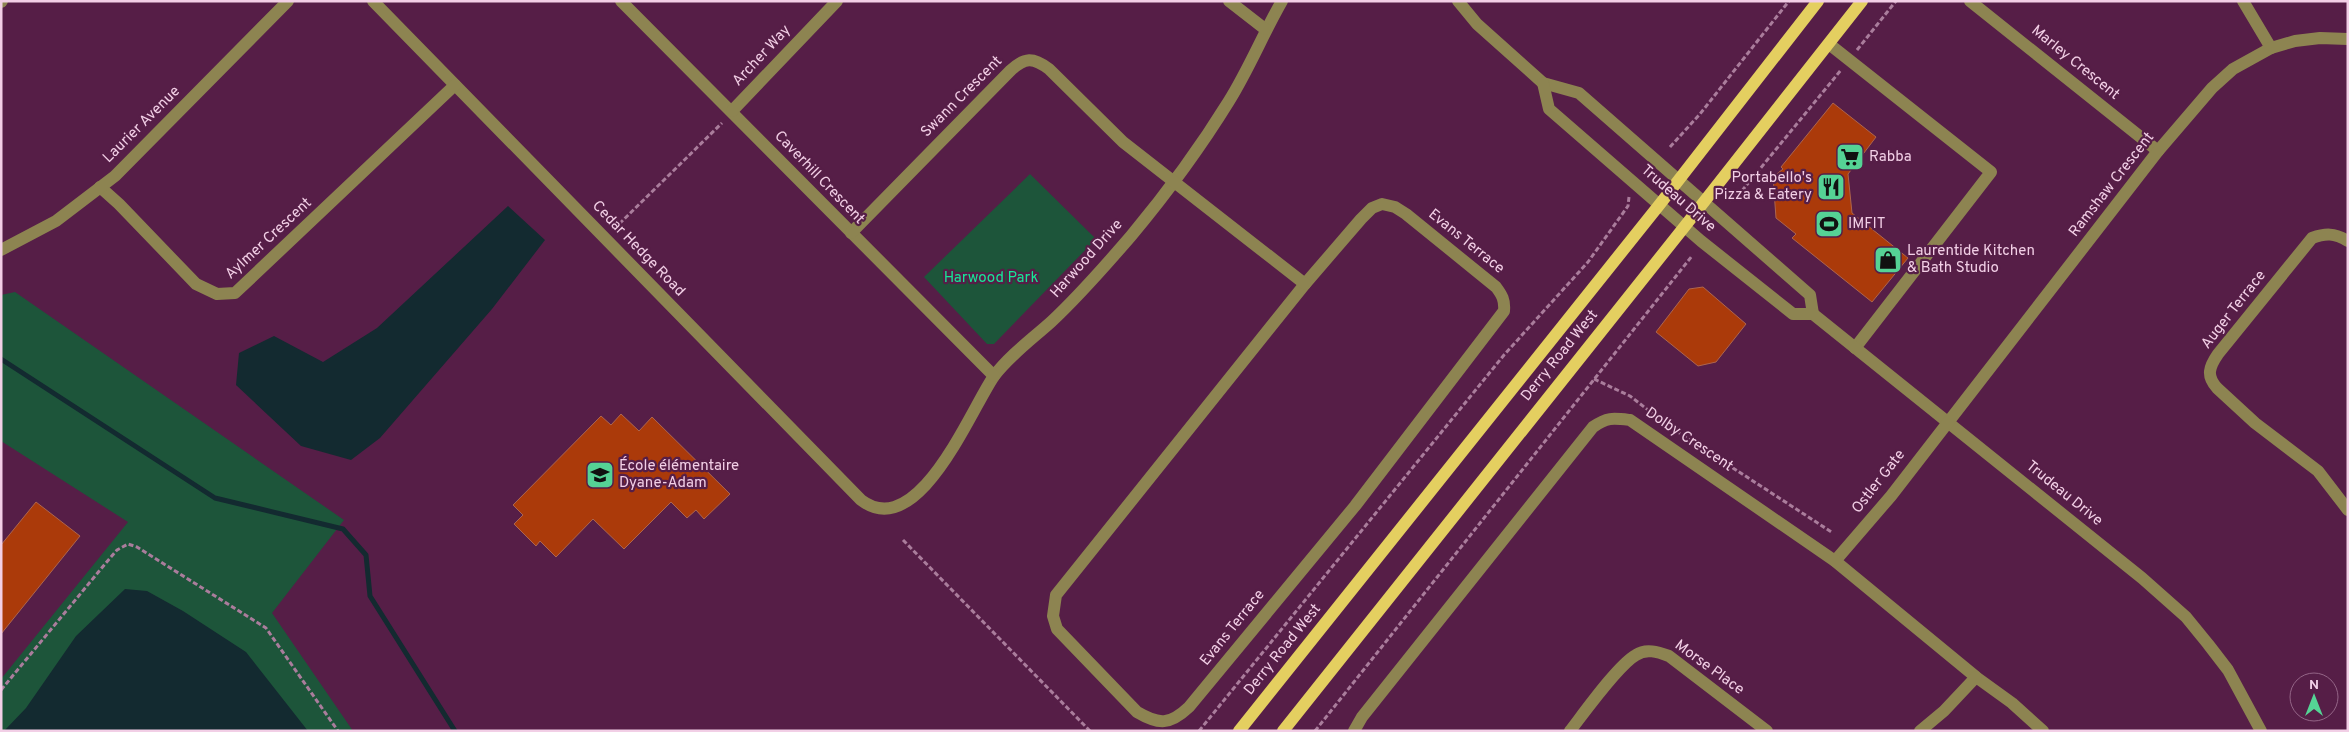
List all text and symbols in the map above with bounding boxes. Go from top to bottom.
street label: Archer Way [729,21,795,91]
street label: Marley Crescent [2027,22,2123,104]
street label: Swann Crescent [917,52,1007,142]
street label: Laurier Avenue [99,82,185,168]
street label: Caverhill Crescent [770,127,868,229]
street label: Ramshaw Crescent [2065,129,2159,241]
supermarket icon: Rabba [1835,142,1865,172]
place label: Rabba [1869,148,1912,167]
street label: Trudeau Drive [1637,161,1719,237]
place label: Portabello's Pizza & Eatery [1714,169,1812,205]
restaurant icon: Portabello's Pizza & Eatery [1816,172,1846,202]
street label: Aylmer Crescent [222,194,316,284]
street label: Cedar Hedge Road [587,197,689,301]
street label: Evans Terrace [1424,205,1508,279]
sports icon: IMFIT [1814,209,1844,239]
place label: IMFIT [1848,215,1886,234]
street label: Harwood Drive [1047,216,1127,302]
place label: Laurentide Kitchen & Bath Studio [1907,242,2035,278]
shop icon: Laurentide Kitchen & Bath Studio [1873,245,1903,275]
street label: Auger Terrace [2197,267,2271,353]
park label: Harwood Park [944,269,1038,288]
street label: Derry Road West [1517,306,1603,406]
street label: Dolby Crescent [1641,404,1737,476]
street label: Ostler Gate [1848,446,1910,518]
place label: École élémentaire Dyane-Adam [619,456,739,493]
street label: Trudeau Drive [2022,457,2106,531]
school or university icon: École élémentaire Dyane-Adam [585,460,615,490]
street label: Evans Terrace [1196,586,1270,670]
street label: Derry Road West [1240,600,1326,700]
street label: Morse Place [1670,636,1748,700]
north arrow [2289,672,2339,722]
text: N [2309,677,2319,694]

